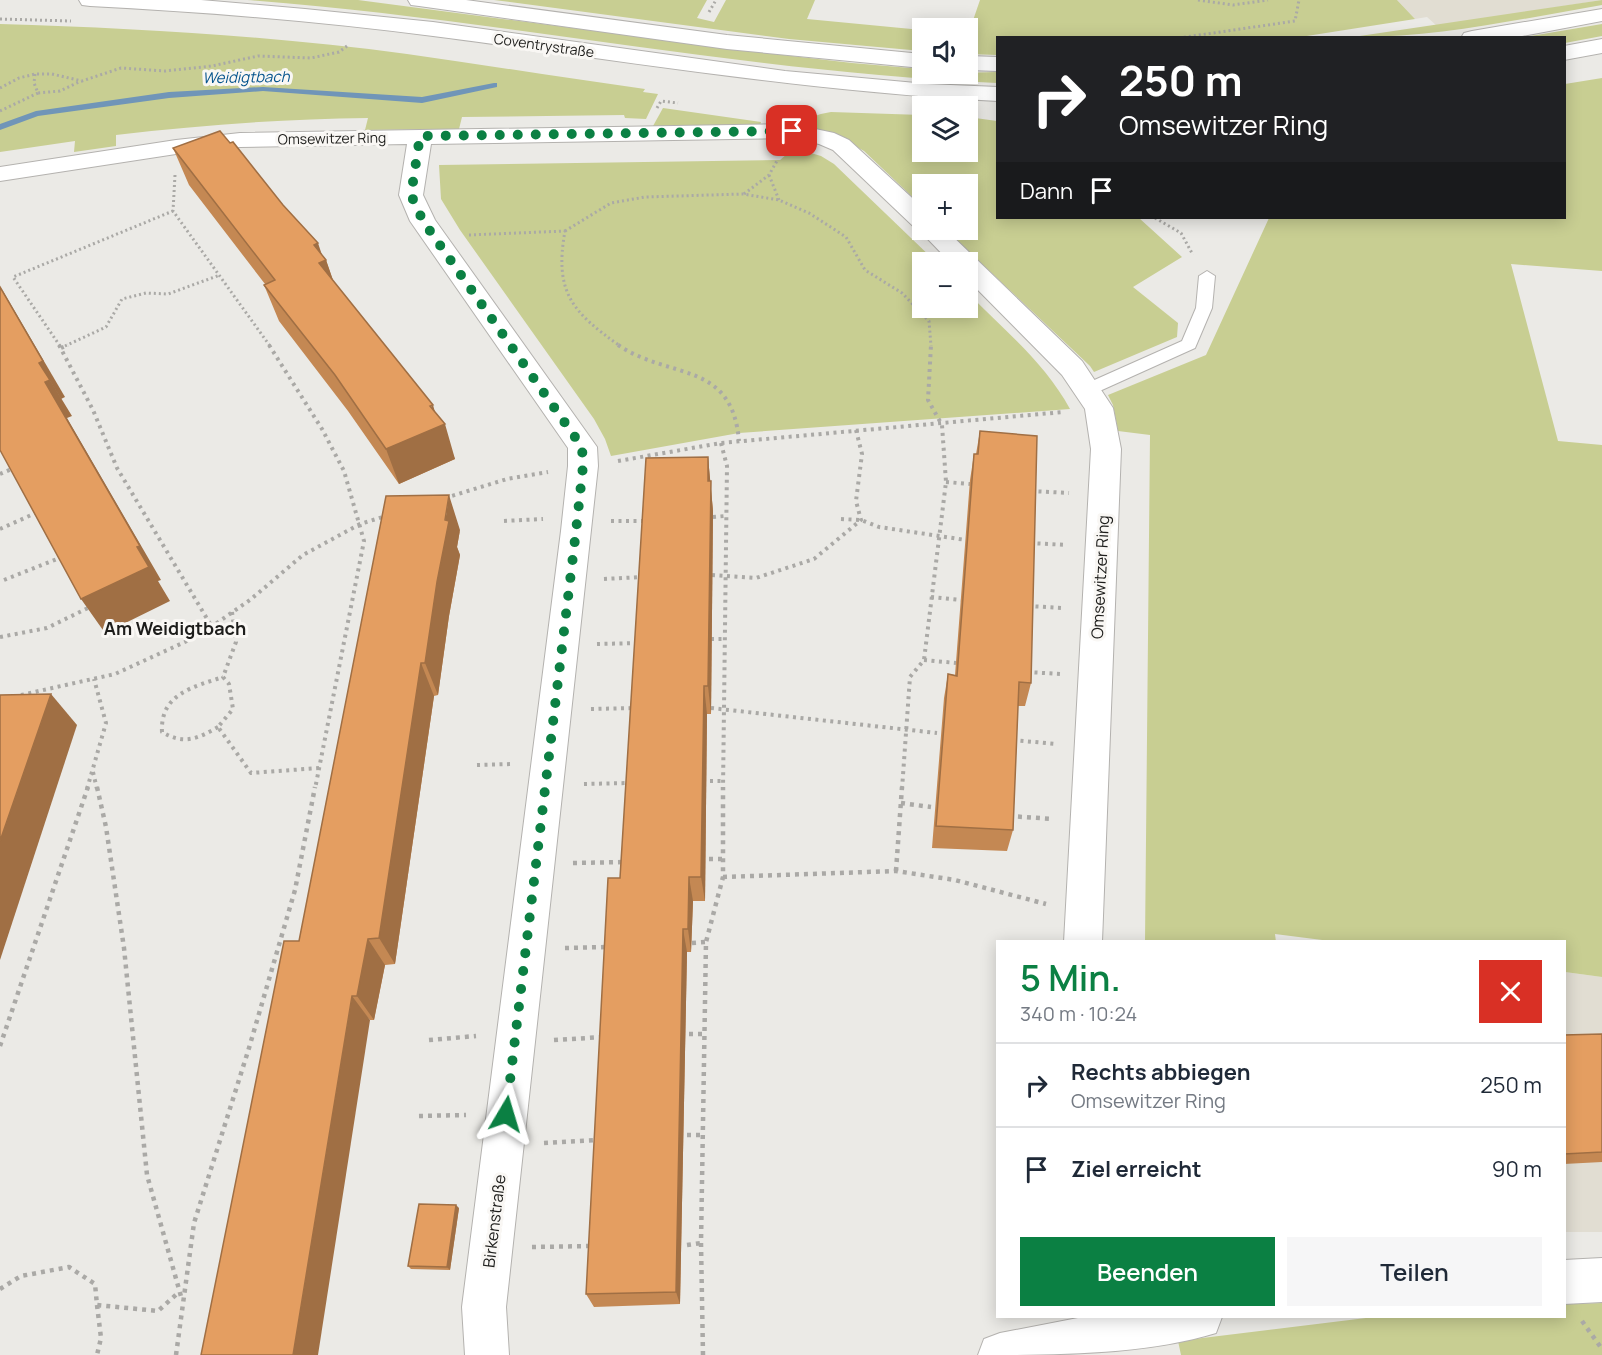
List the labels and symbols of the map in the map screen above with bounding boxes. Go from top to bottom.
street label: Coventrystraße [493,29,595,61]
water label: Weidigtbach [202,66,291,88]
pin [766,105,817,156]
street label: Omsewitzer Ring [278,128,386,148]
street label: Omsewitzer Ring [1086,515,1114,639]
district label: Am Weidigtbach [104,616,246,640]
position arrow [474,1082,538,1146]
street label: Birkenstraße [477,1173,511,1269]

